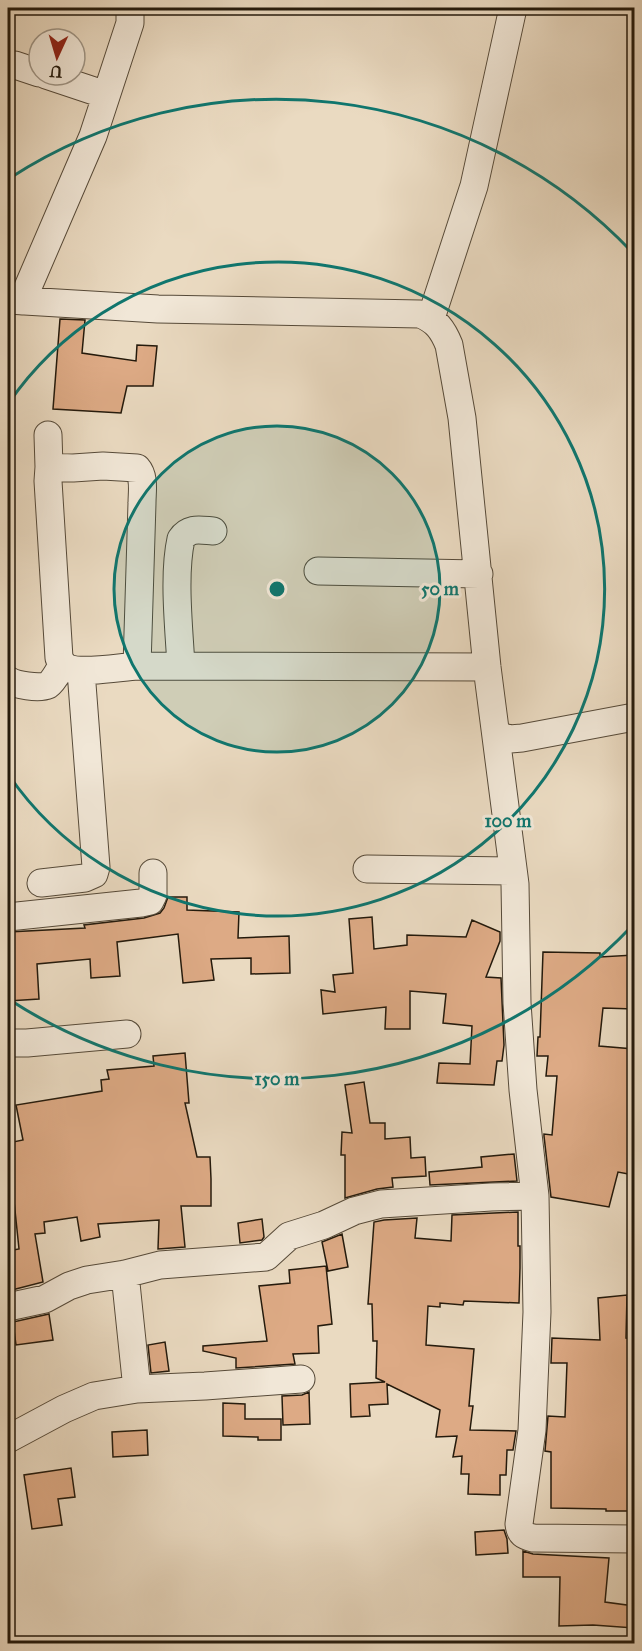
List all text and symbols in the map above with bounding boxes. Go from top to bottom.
north arrow [27,27,87,87]
text: U [49,62,63,81]
text: 50 m [421,578,460,600]
centre of rings [267,579,287,599]
text: 100 m [485,810,532,832]
text: 150 m [255,1068,300,1090]

